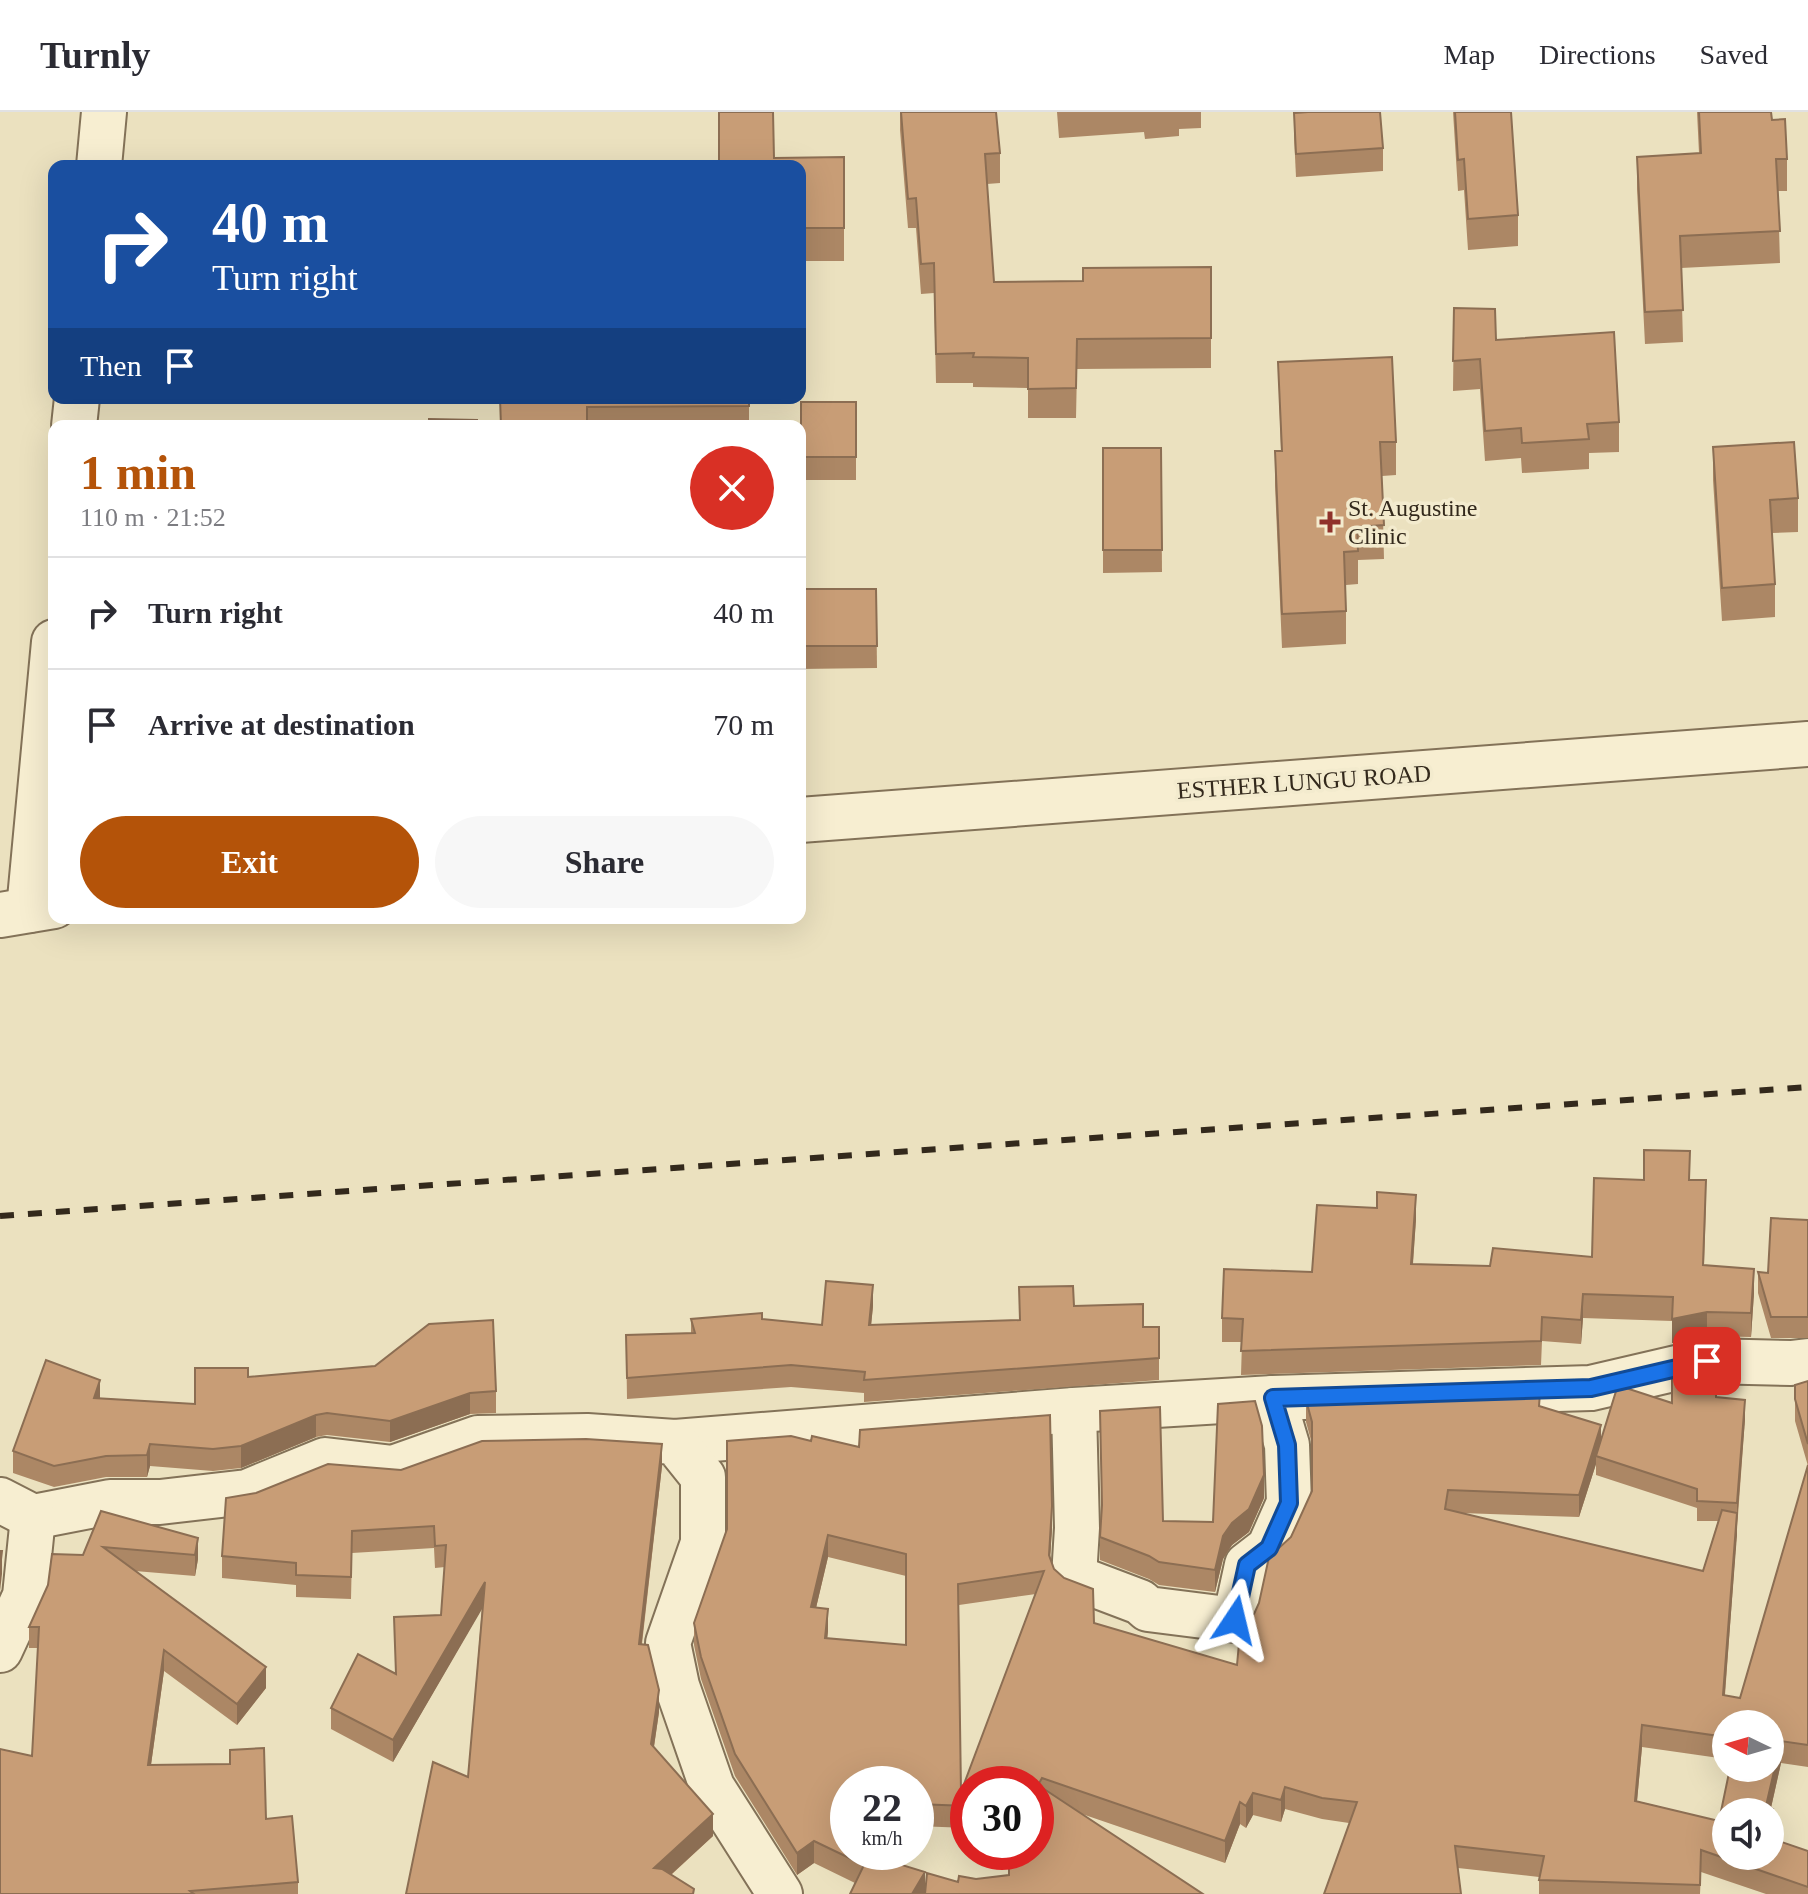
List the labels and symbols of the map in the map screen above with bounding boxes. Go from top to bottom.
place label: St. Augustine Clinic [1348,495,1477,549]
marker: St. Augustine Clinic [1319,511,1341,533]
street label: ESTHER LUNGU ROAD [1176,760,1432,804]
pin [1673,1327,1741,1395]
position arrow [1193,1578,1277,1662]
north arrow [1712,1710,1784,1782]
speed limit sign: 30 [950,1766,1054,1870]

